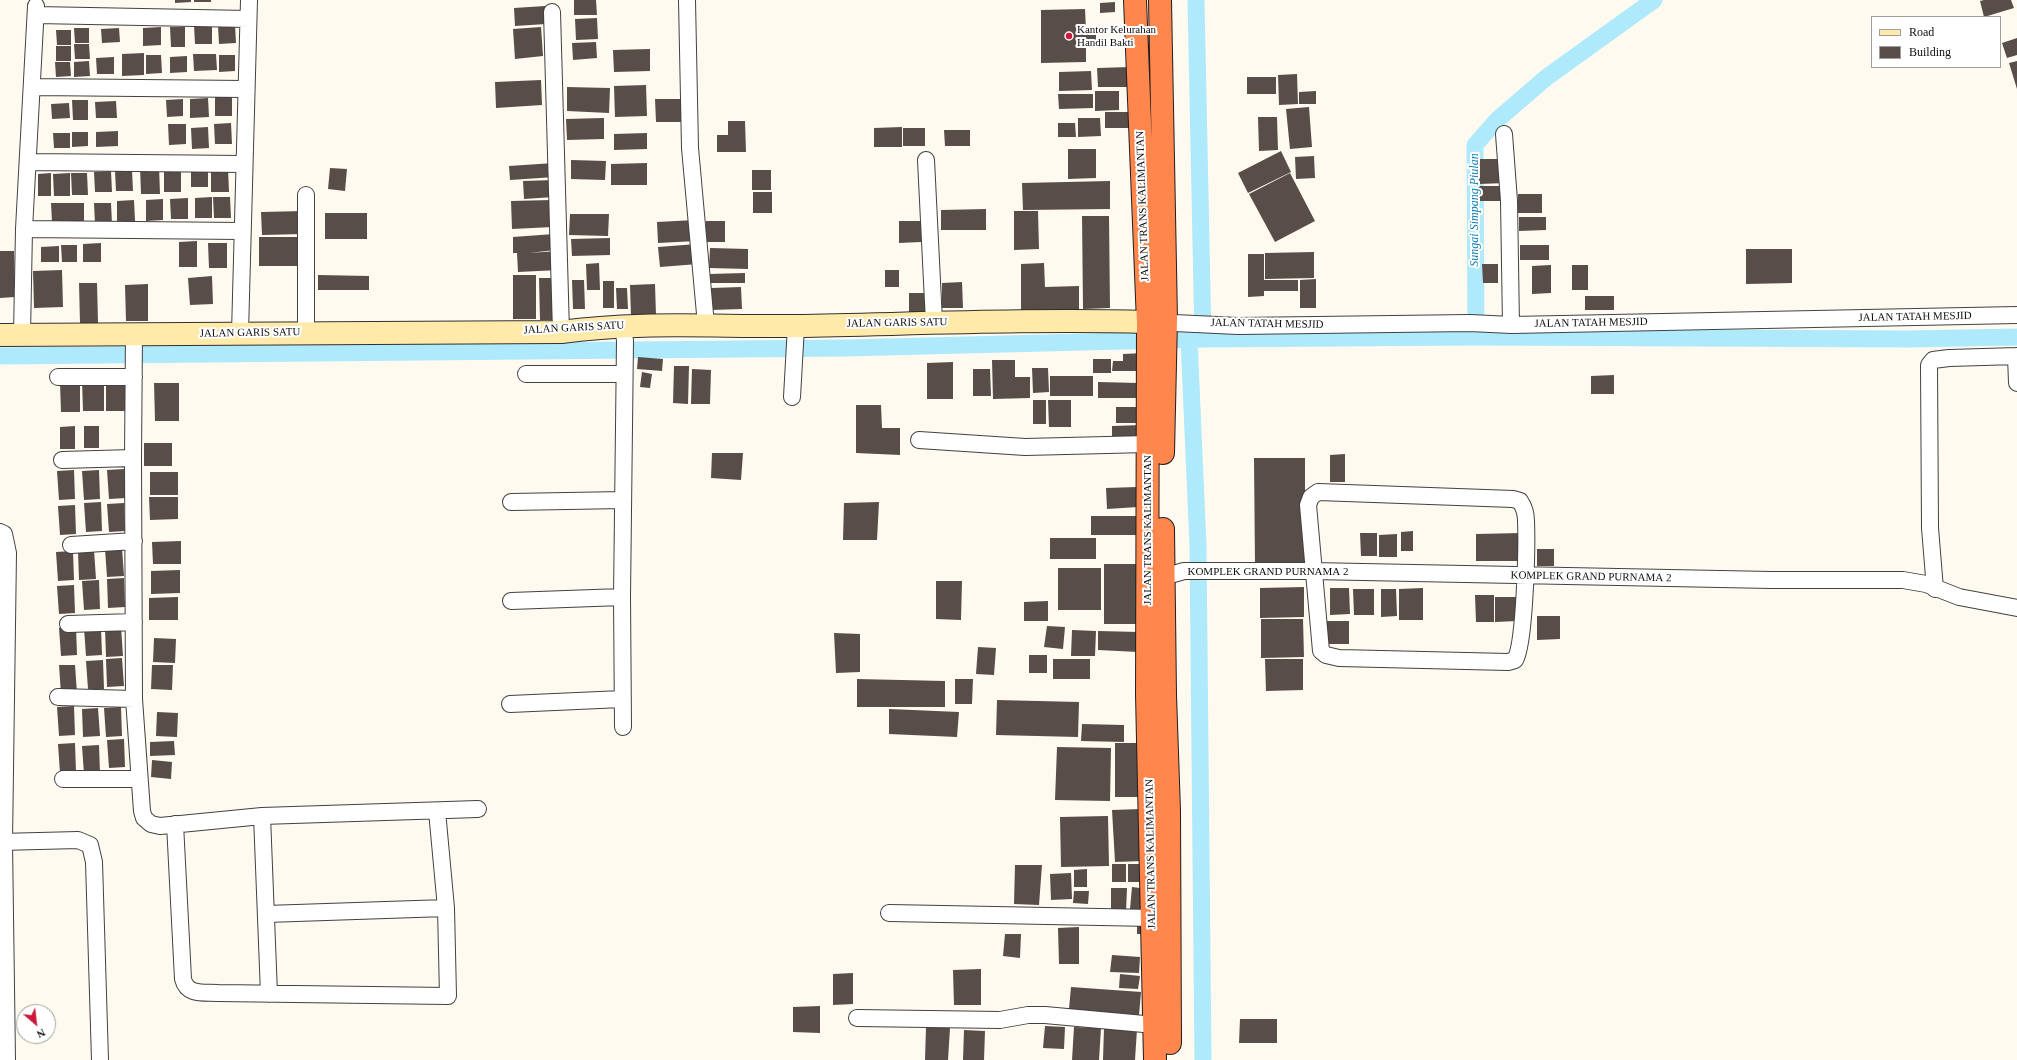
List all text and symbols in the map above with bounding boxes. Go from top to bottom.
legend [1871,16,2001,68]
place label: Kantor Kelurahan Handil Bakti [1077,23,1156,49]
text: Road [1909,25,1934,39]
marker: Kantor Kelurahan Handil Bakti [1064,31,1074,41]
text: Building [1909,45,1951,59]
street label: JALAN TRANS KALIMANTAN [1134,131,1152,281]
water label: Sungai Simpang Piulan [1468,153,1482,267]
street label: JALAN TATAH MESJID [1858,309,1972,325]
street label: JALAN TATAH MESJID [1534,315,1648,331]
street label: JALAN GARIS SATU [846,316,948,330]
street label: JALAN TATAH MESJID [1210,316,1324,332]
street label: JALAN GARIS SATU [523,319,625,337]
street label: JALAN GARIS SATU [199,326,301,340]
street label: JALAN TRANS KALIMANTAN [1141,455,1155,605]
street label: KOMPLEK GRAND PURNAMA 2 [1187,565,1349,579]
street label: KOMPLEK GRAND PURNAMA 2 [1510,569,1672,585]
street label: JALAN TRANS KALIMANTAN [1143,779,1159,929]
north arrow [16,1004,56,1044]
text: N [35,1027,47,1041]

